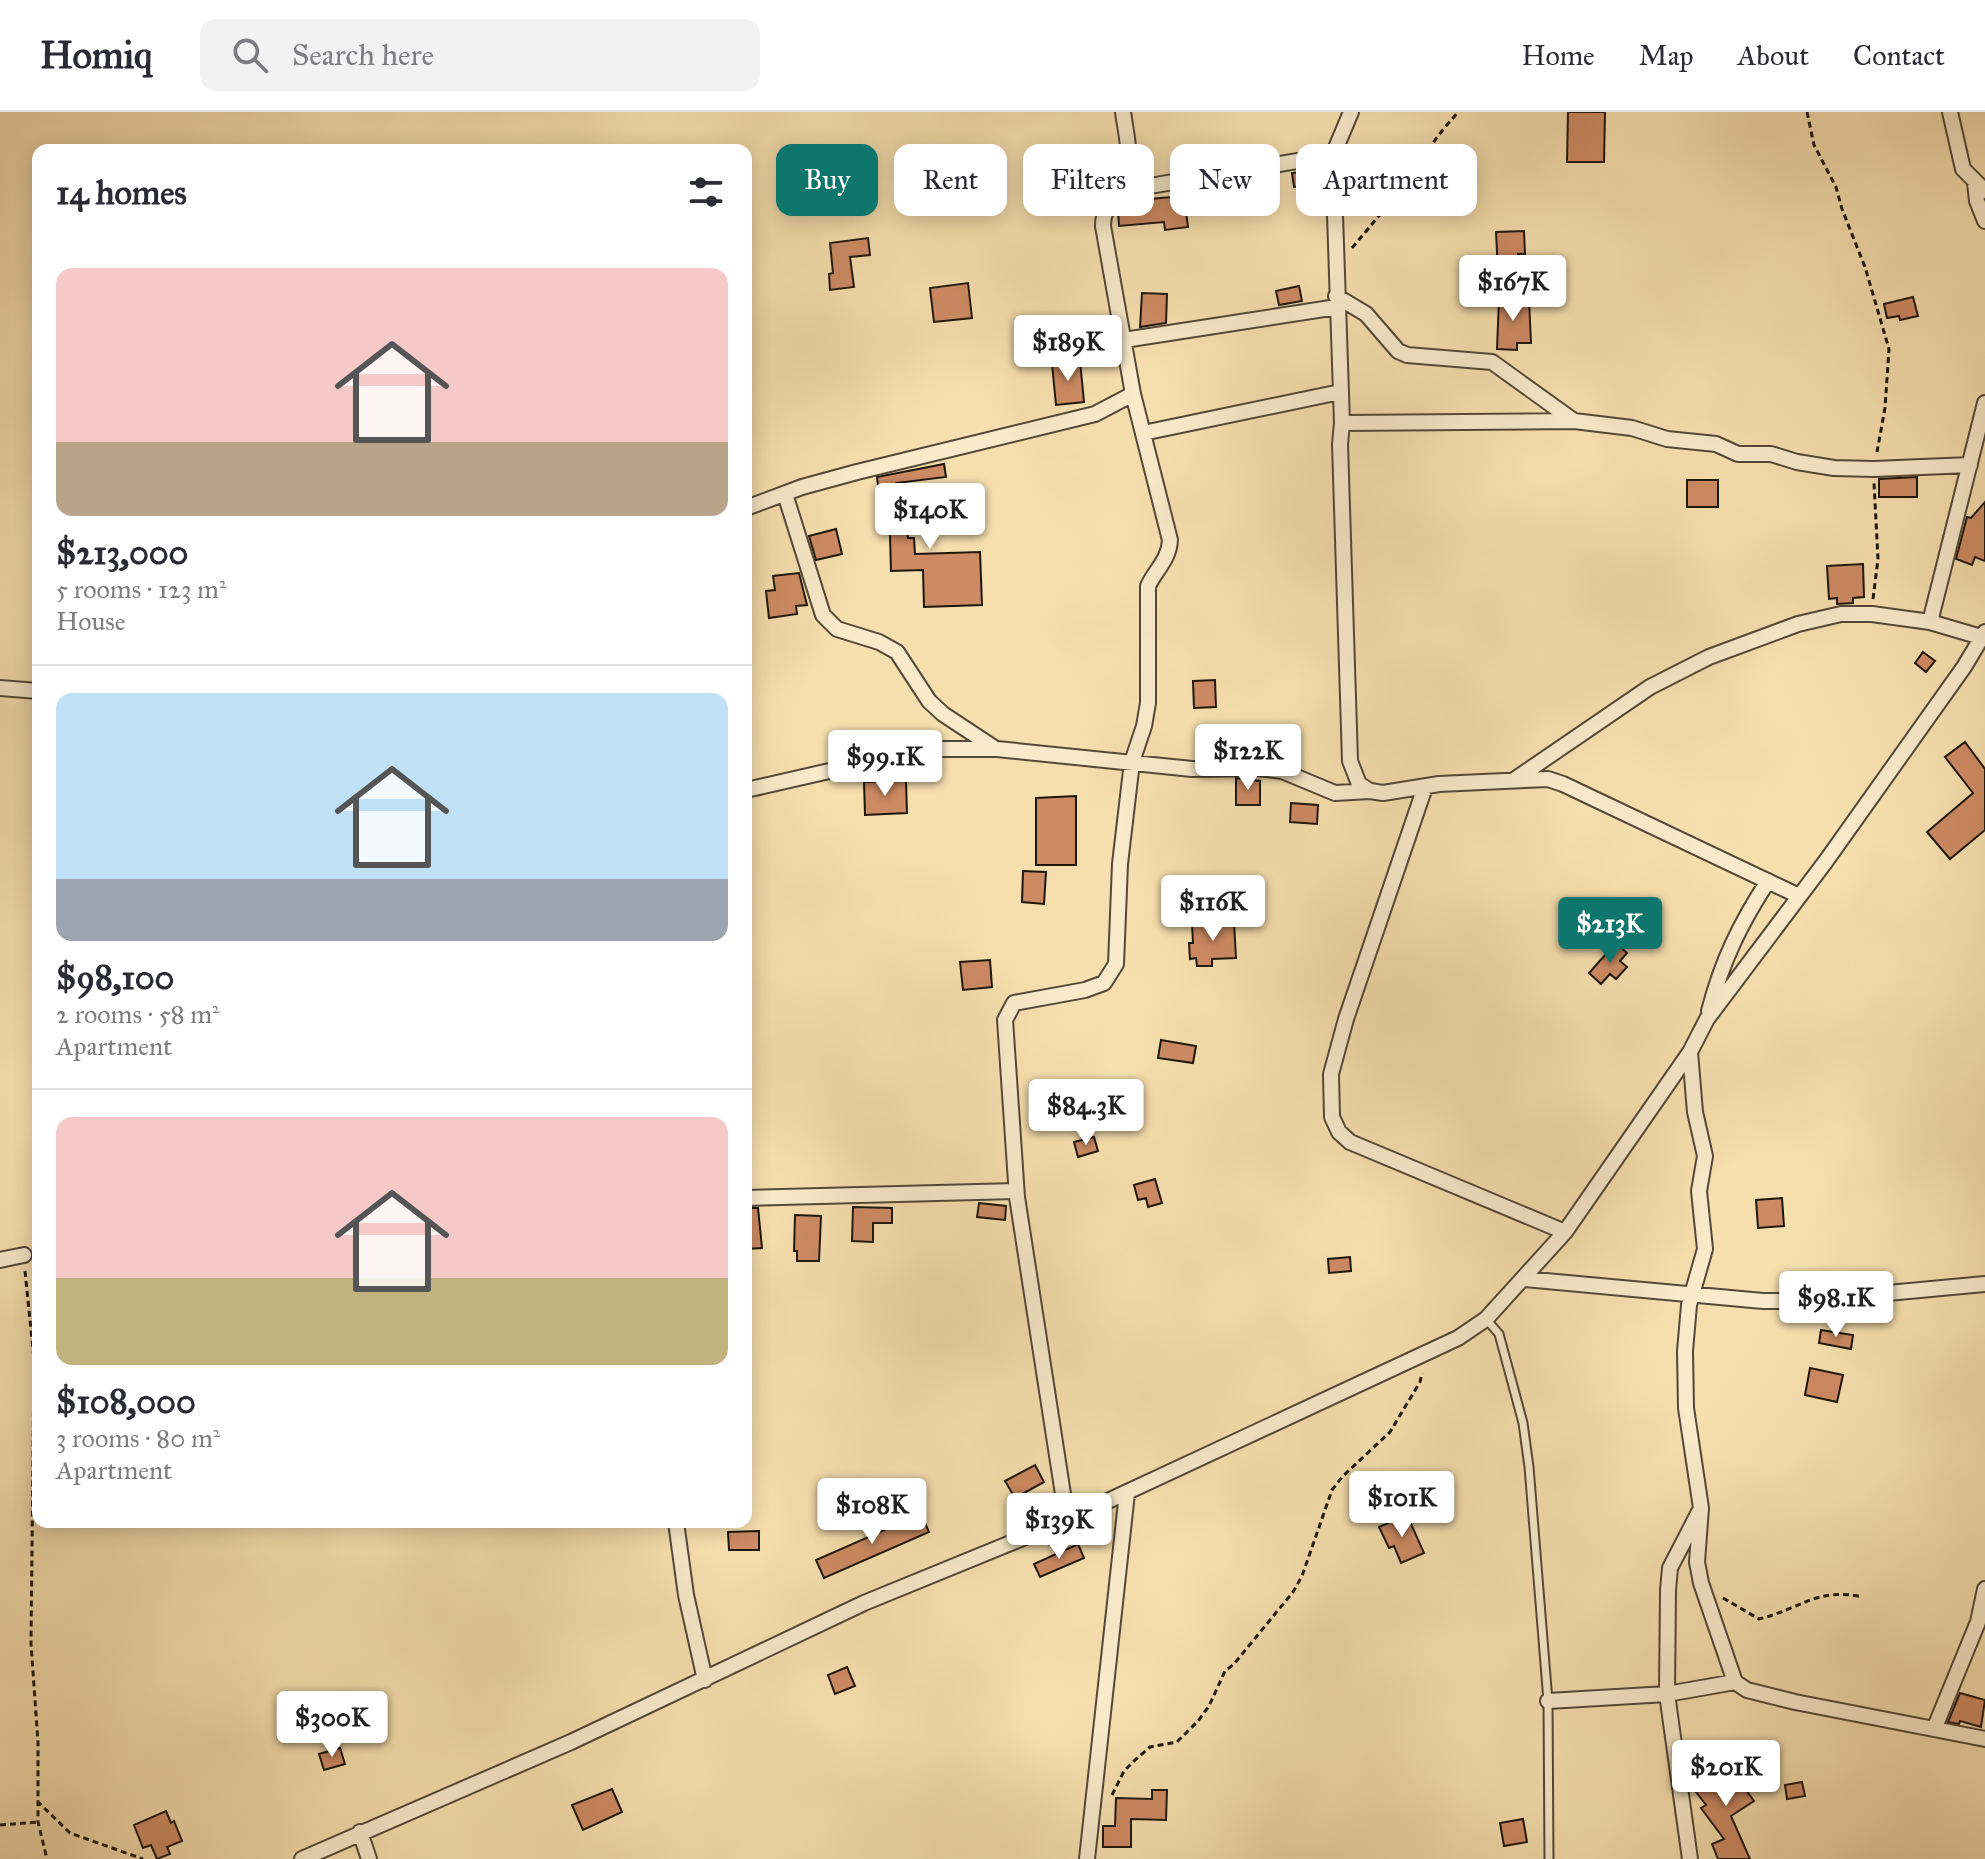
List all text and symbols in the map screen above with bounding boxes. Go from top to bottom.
search box [200,19,760,91]
text: Homiq [40,32,152,78]
icon: search [228,33,272,77]
text: Search here [292,37,434,73]
text: Home [1522,38,1595,73]
text: Map [1639,38,1693,73]
text: About [1737,38,1809,73]
text: Contact [1853,38,1945,73]
chip: Buy [776,144,878,216]
chip: Rent [894,144,1007,216]
chip: Filters [1023,144,1154,216]
chip: New [1170,144,1280,216]
chip: Apartment [1296,144,1477,216]
icon: filters [684,170,728,214]
text: 14 homes [56,172,187,213]
pin: $167K [1457,255,1569,323]
text: $167K [1477,265,1549,297]
pin: $189K [1012,315,1124,383]
icon: home [320,320,464,464]
text: $189K [1032,325,1104,357]
pin: $140K [874,483,986,551]
text: $140K [893,493,967,525]
text: $213,000 [56,532,188,573]
text: 5 rooms · 123 m² [56,573,227,605]
text: House [56,605,126,637]
pin: $122K [1192,724,1304,792]
pin: $99.1K [820,730,950,798]
text: $122K [1213,734,1283,766]
text: $99.1K [846,740,924,772]
icon: home [320,745,464,889]
pin: $116K [1157,875,1269,943]
text: $116K [1179,885,1247,917]
pin: $213K [1554,897,1666,965]
text: $213K [1576,907,1644,939]
text: $98,100 [56,957,174,998]
text: 2 rooms · 58 m² [56,998,220,1030]
text: Apartment [56,1030,172,1062]
pin: $84.3K [1021,1079,1151,1147]
text: $84.3K [1047,1089,1125,1121]
icon: home [320,1169,464,1313]
pin: $98.1K [1771,1271,1901,1339]
text: $98.1K [1797,1281,1875,1313]
text: $108,000 [56,1381,196,1422]
text: 3 rooms · 80 m² [56,1422,220,1454]
text: Apartment [56,1454,172,1486]
pin: $101K [1346,1471,1458,1539]
pin: $108K [816,1478,928,1546]
text: $101K [1367,1481,1437,1513]
text: $108K [835,1488,909,1520]
pin: $139K [1003,1493,1115,1561]
text: $139K [1025,1503,1093,1535]
pin: $300K [276,1691,388,1759]
text: $300K [295,1701,369,1733]
pin: $201K [1670,1740,1782,1808]
text: $201K [1690,1750,1762,1782]

